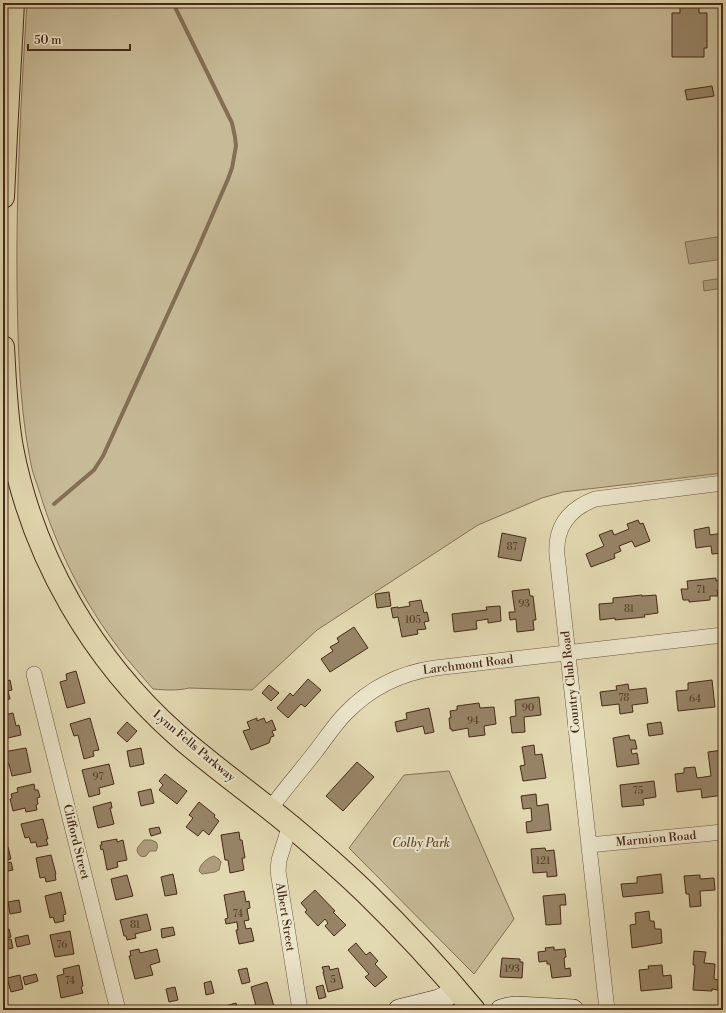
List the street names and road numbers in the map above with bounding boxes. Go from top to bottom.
street label: Country Club Road [558,630,584,734]
street label: Larchmont Road [422,652,514,678]
street label: Lynn Fells Parkway [150,707,239,785]
street label: Clifford Street [59,803,93,882]
street label: Marmion Road [615,828,697,850]
street label: Albert Street [272,881,298,953]

